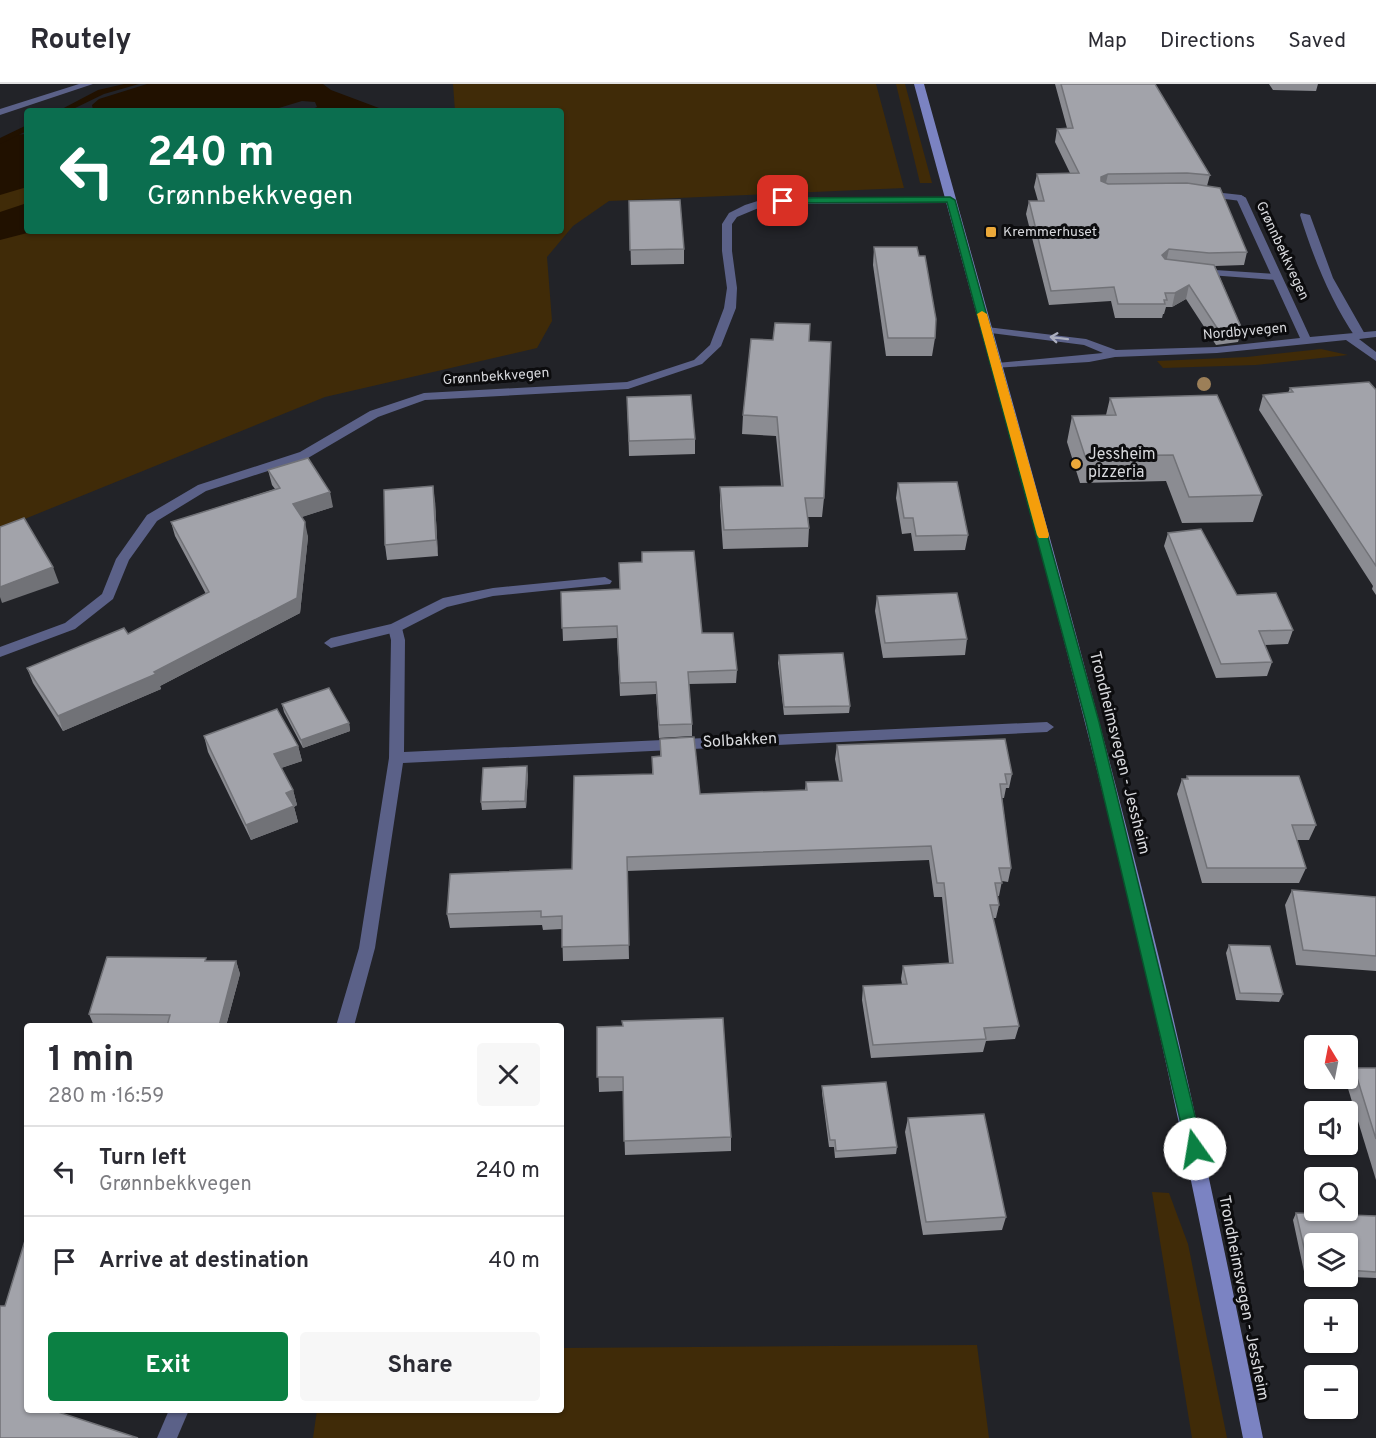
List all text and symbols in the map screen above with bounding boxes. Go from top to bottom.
text: Routely [30,23,131,59]
text: Map [1087,28,1127,55]
text: Directions [1160,28,1255,55]
text: Saved [1288,28,1346,55]
text: 240 m [147,128,275,181]
icon: left [48,132,126,210]
pin [757,175,808,226]
text: Grønnbekkvegen [147,180,353,214]
icon: arrive [766,184,799,217]
street label: Grønnbekkvegen [1252,199,1312,303]
place label: Kremmerhuset [1003,224,1097,241]
marker: Kremmerhuset [984,225,998,239]
street label: Nordbyvegen [1202,320,1288,344]
one-way arrow [1050,333,1070,344]
street label: Grønnbekkvegen [442,365,550,389]
place label: Jessheim pizzeria [1088,445,1156,483]
marker: Jessheim pizzeria [1069,457,1083,471]
street label: Trondheimsvegen - Jessheim [1084,649,1154,857]
street label: Solbakken [702,729,778,753]
north arrow [1304,1035,1358,1089]
map controls [1304,1035,1358,1419]
text: 1 min [48,1038,134,1084]
button: close [477,1043,540,1106]
text: 280 m · 16:59 [48,1084,164,1110]
button: sound [1304,1101,1358,1155]
position arrow [1163,1117,1227,1181]
text: Turn left [99,1145,187,1172]
icon: left [48,1155,81,1188]
text: 240 m [475,1158,540,1185]
button: search [1304,1167,1358,1221]
text: Grønnbekkvegen [99,1172,252,1198]
street label: Trondheimsvegen - Jessheim [1213,1194,1273,1402]
button: layers [1304,1233,1358,1287]
icon: arrive [48,1245,81,1278]
text: Arrive at destination [99,1248,309,1275]
text: 40 m [488,1248,540,1275]
button: + [1304,1299,1358,1353]
button: Exit [48,1332,288,1401]
button: Share [300,1332,540,1401]
button: − [1304,1365,1358,1419]

